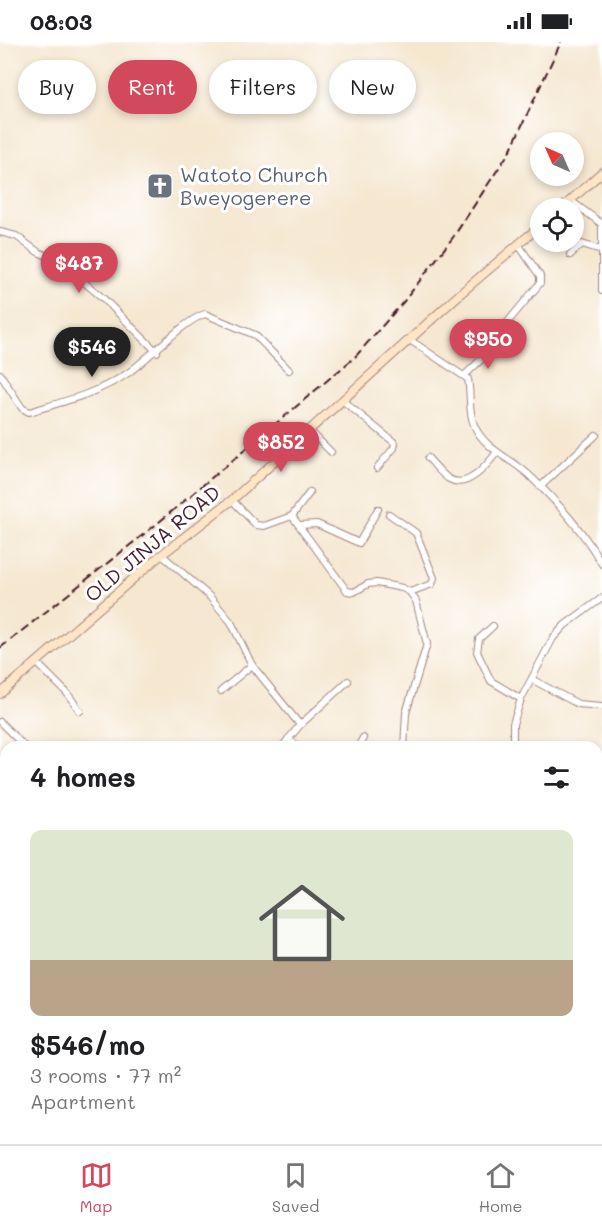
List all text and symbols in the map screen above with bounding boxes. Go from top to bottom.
text: 08:03 [30,7,92,36]
chip: Buy [18,60,96,114]
chip: Rent [108,60,197,114]
chip: Filters [209,60,317,114]
chip: New [329,60,416,114]
north arrow [530,132,584,186]
map controls [530,132,584,252]
place label: Watoto Church Bweyogerere [180,161,327,210]
church icon: Watoto Church Bweyogerere [145,171,175,201]
button: locate [530,198,584,252]
pin: $487 [43,243,115,294]
text: $487 [55,249,103,275]
pin: $950 [452,319,524,370]
text: $950 [464,325,512,351]
pin: $546 [56,327,128,378]
text: $546 [68,333,116,359]
pin: $852 [245,422,317,473]
text: $852 [257,428,305,454]
street label: OLD JINJA ROAD [79,479,225,607]
text: 4 homes [30,760,136,794]
icon: filters [540,761,573,794]
icon: home [248,869,356,977]
text: $546/mo [30,1028,145,1062]
text: 3 rooms · 77 m² [30,1062,181,1088]
text: Apartment [30,1088,136,1114]
tab: Map [80,1159,113,1216]
tab: Saved [272,1159,319,1216]
tab: Home [479,1159,522,1216]

